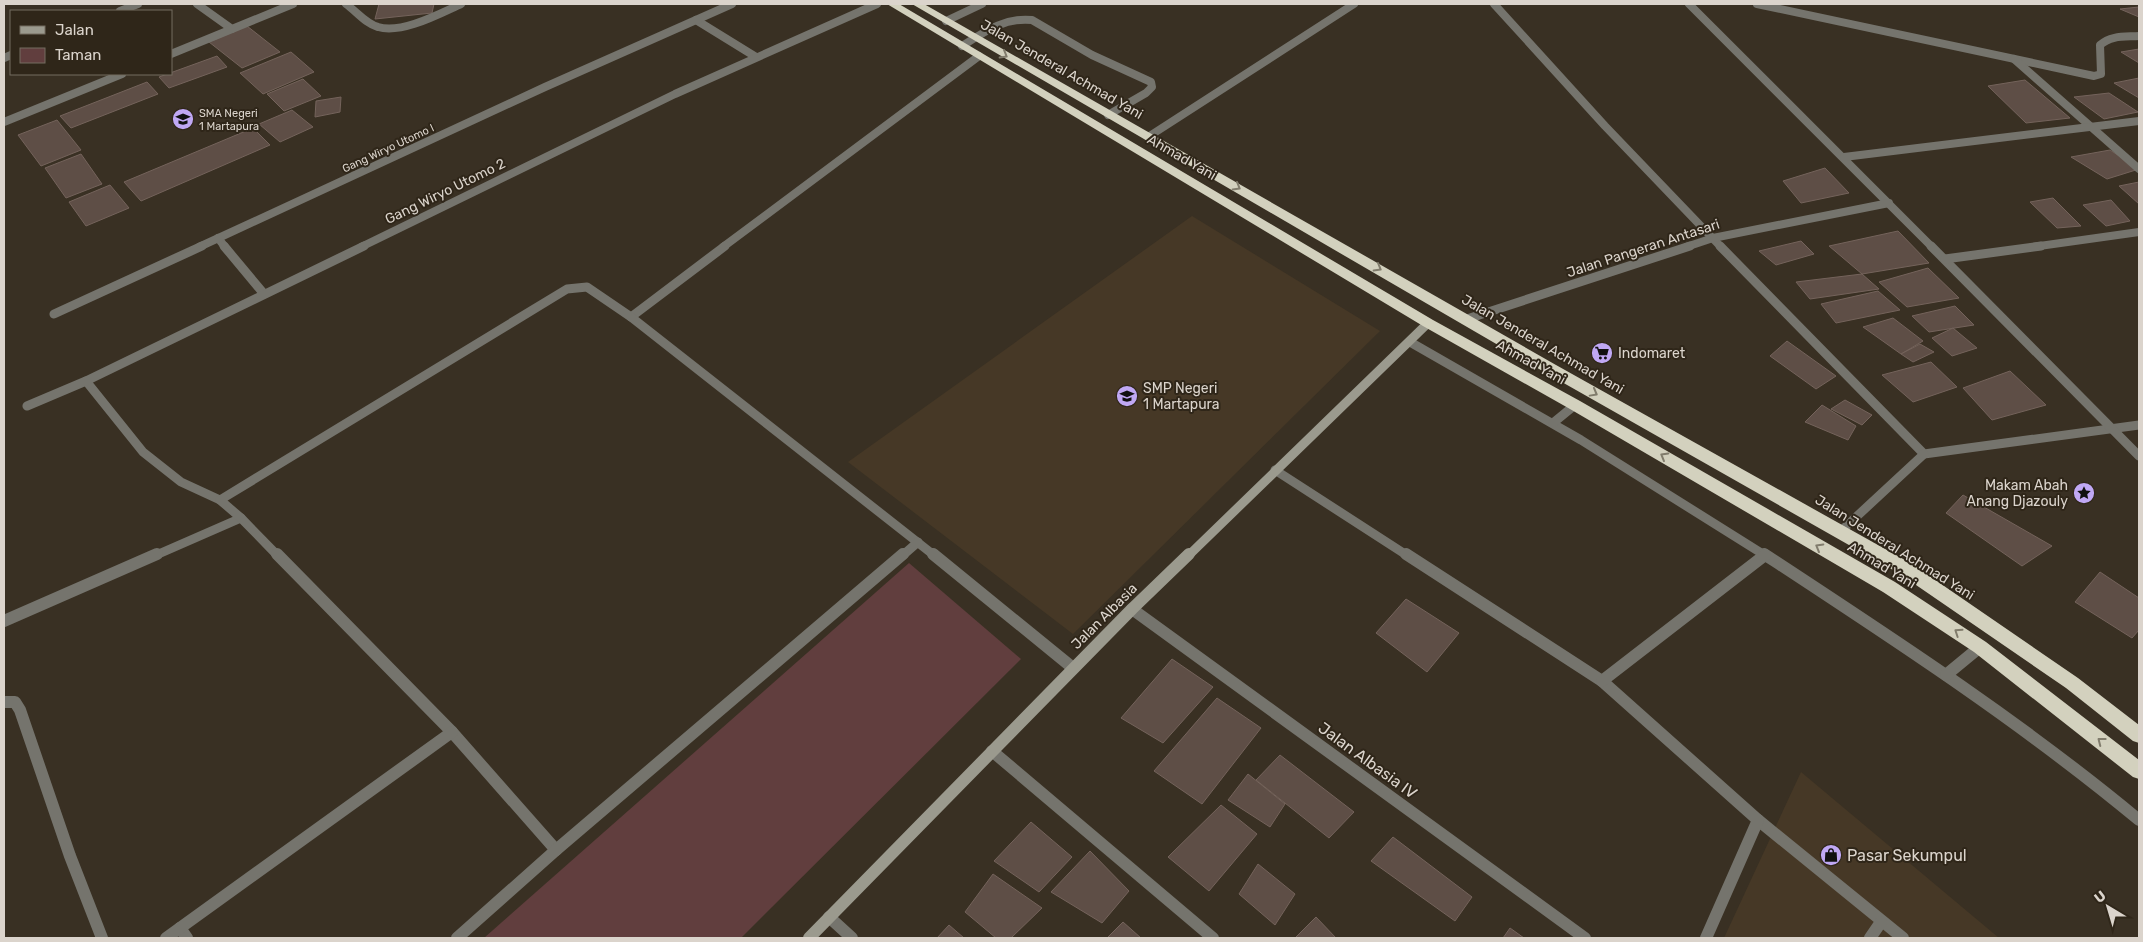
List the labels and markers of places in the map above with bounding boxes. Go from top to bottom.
school or university icon: SMA Negeri 1 Martapura [171,107,195,131]
place label: SMA Negeri 1 Martapura [199,107,259,133]
supermarket icon: Indomaret [1590,341,1614,365]
place label: Indomaret [1618,345,1686,362]
place label: SMP Negeri 1 Martapura [1143,380,1220,413]
school or university icon: SMP Negeri 1 Martapura [1115,384,1139,408]
place label: Makam Abah Anang Djazouly [1967,477,2068,510]
place icon: Makam Abah Anang Djazouly [2072,481,2096,505]
shop icon: Pasar Sekumpul [1819,843,1843,867]
place label: Pasar Sekumpul [1847,846,1967,865]

